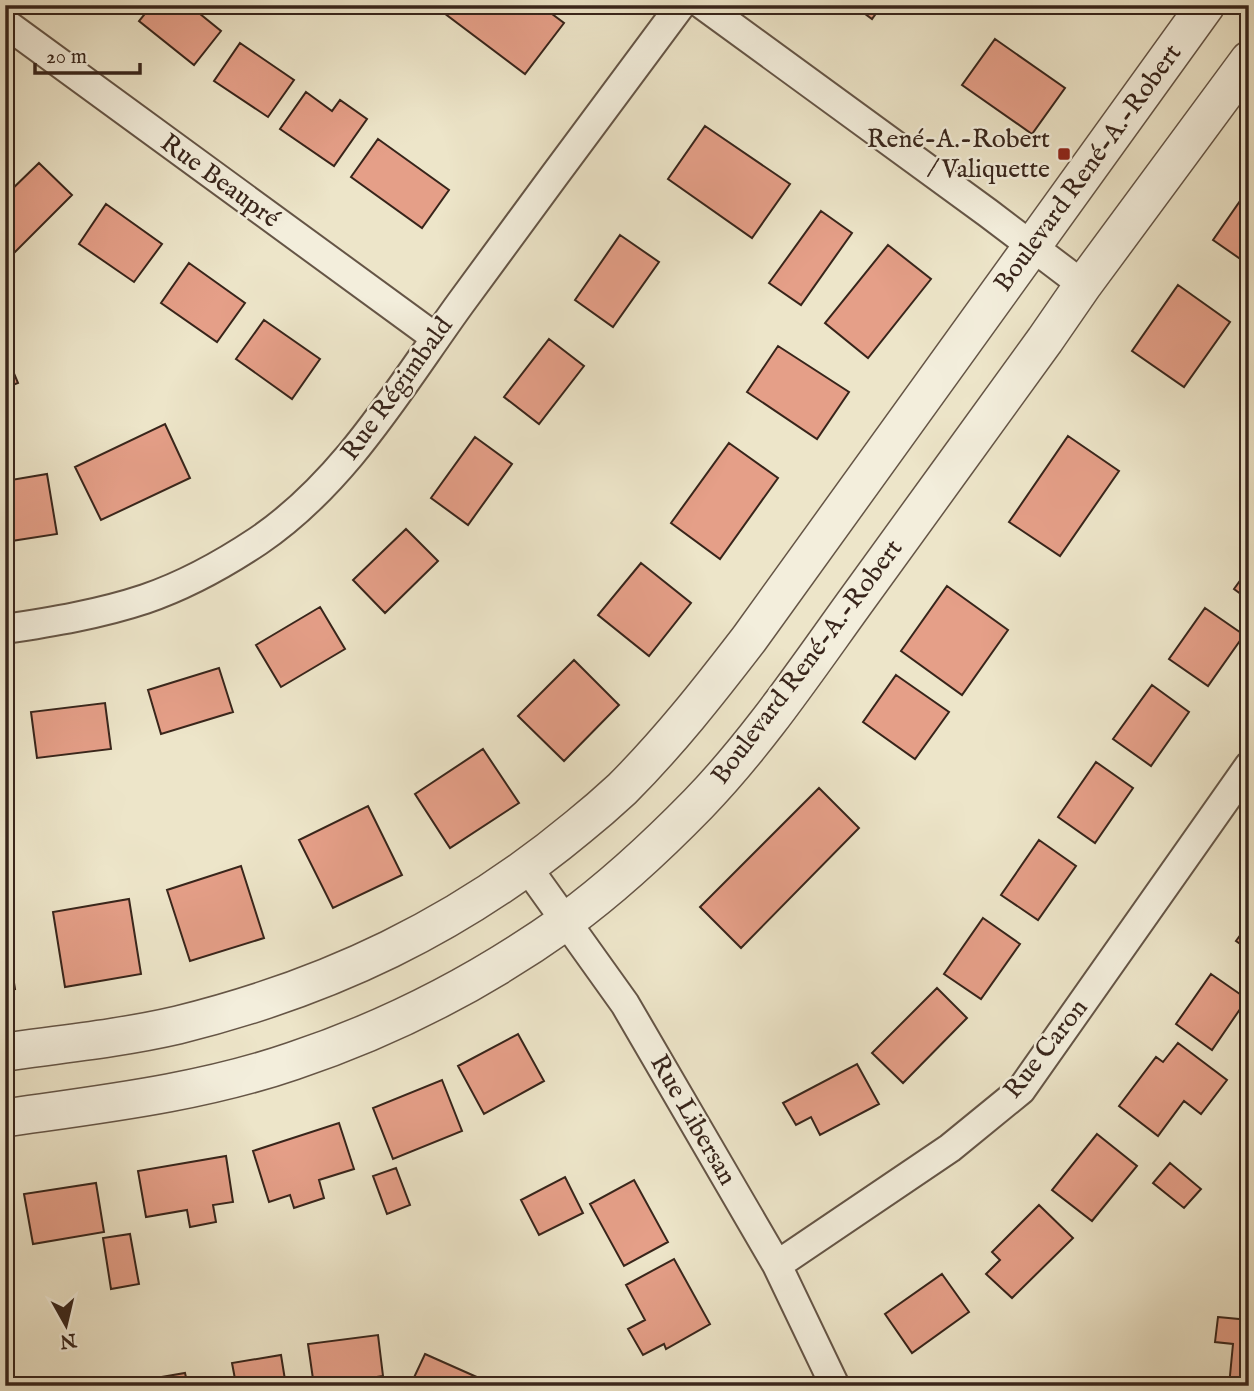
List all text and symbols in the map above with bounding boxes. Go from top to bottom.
scale bar [35,32,140,76]
street label: Boulevard René-A.-Robert [987,38,1189,298]
text: 20 m [46,44,87,71]
place label: René-A.-Robert / Valiquette [867,123,1050,186]
street label: Rue Beaupré [154,126,286,236]
marker: René-A.-Robert / Valiquette [1056,146,1072,162]
street label: Rue Régimbald [334,311,460,467]
street label: Boulevard René-A.-Robert [704,533,910,791]
street label: Rue Caron [997,992,1095,1106]
street label: Rue Libersan [642,1049,744,1191]
north arrow [32,1290,102,1360]
text: N [58,1327,79,1353]

